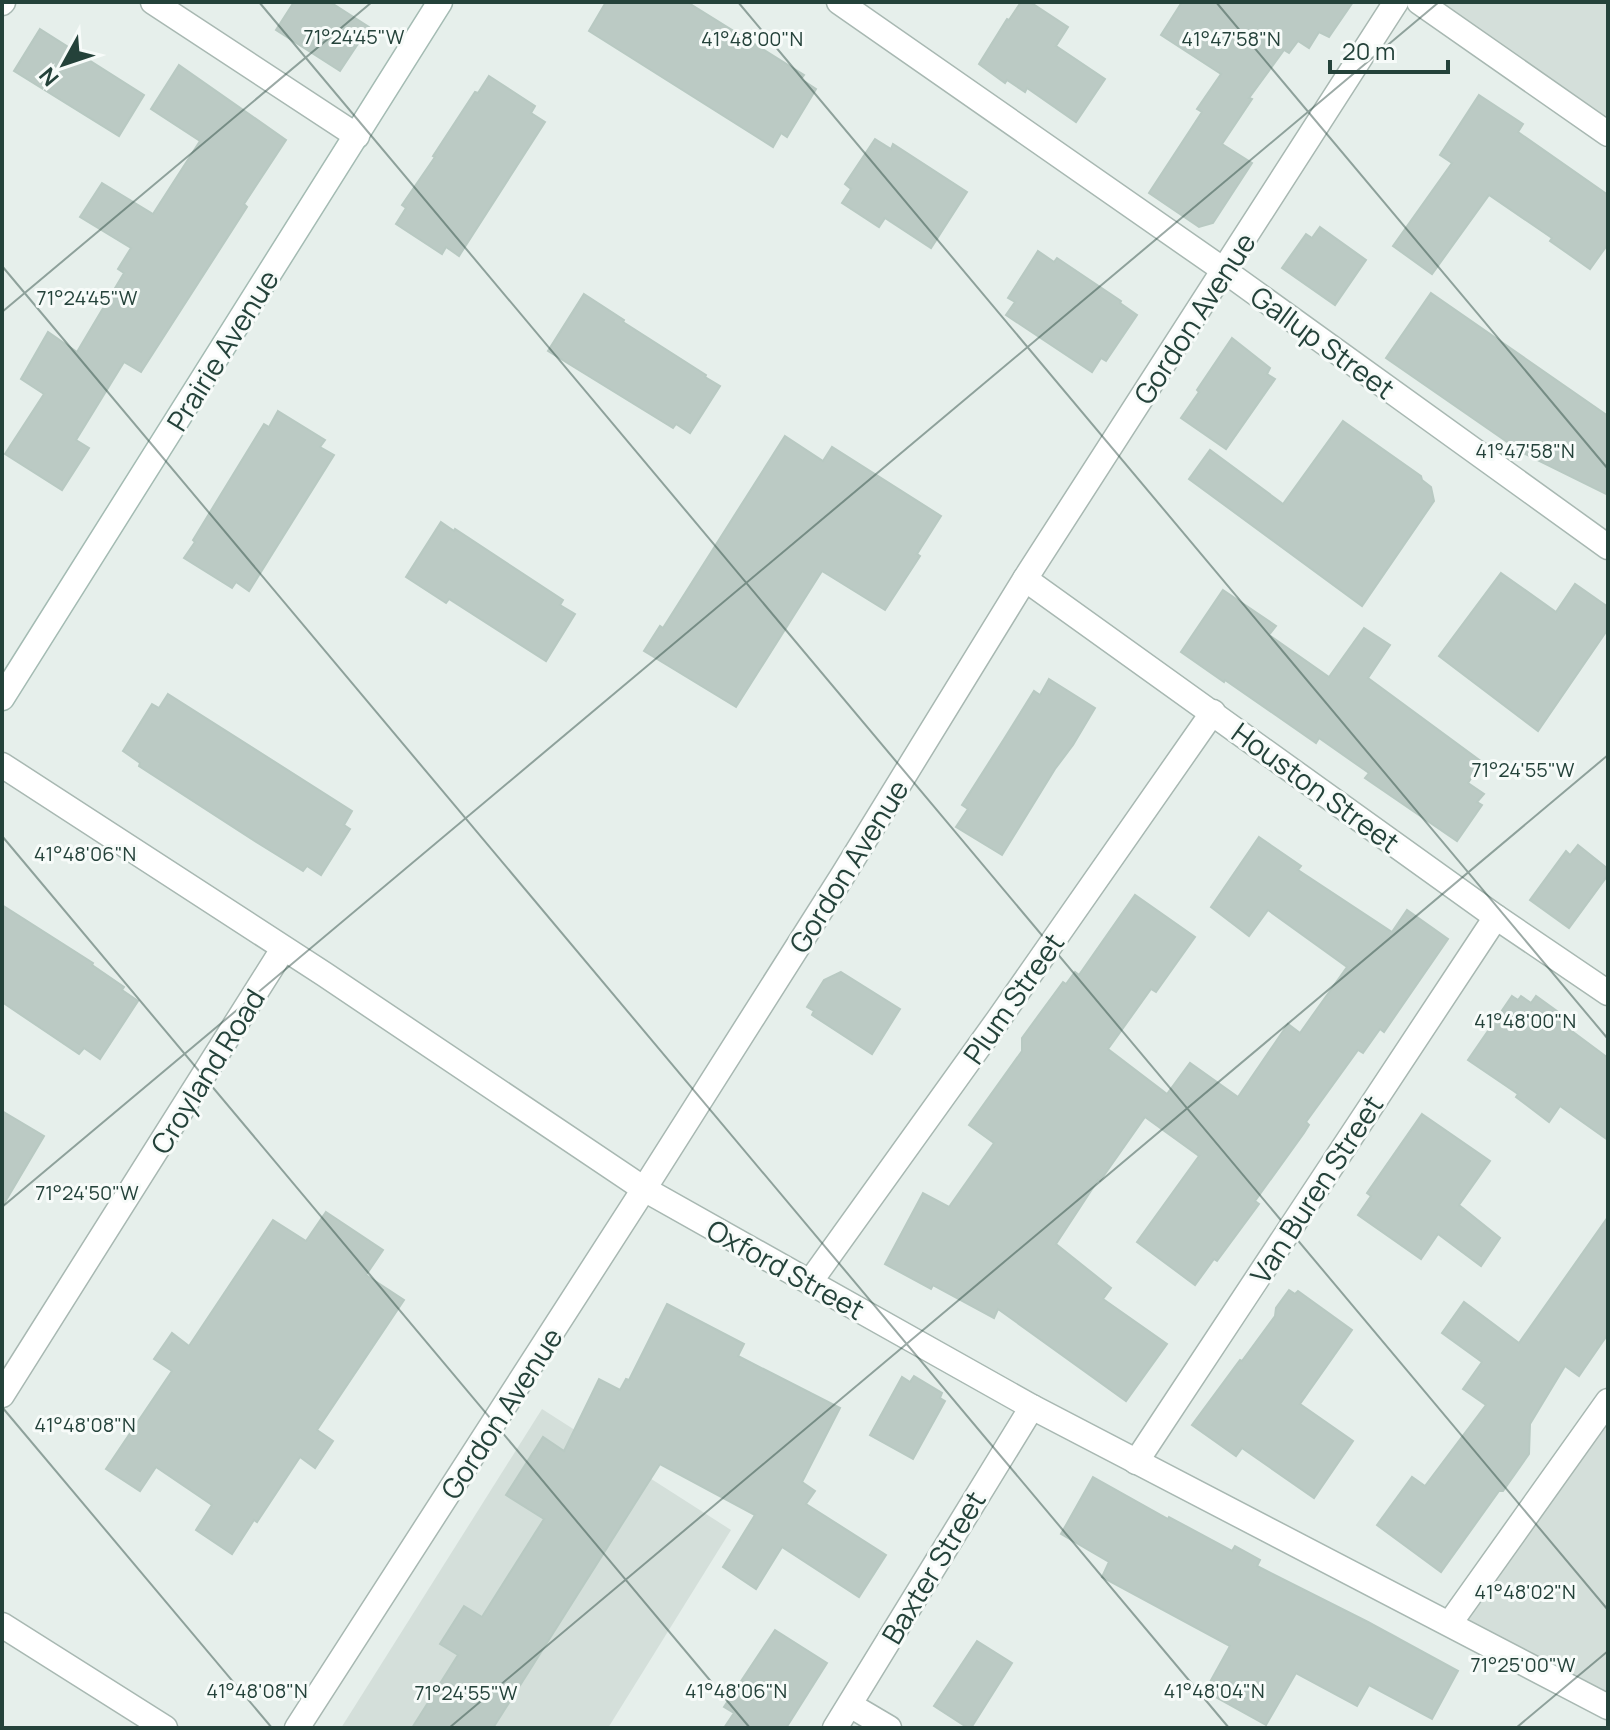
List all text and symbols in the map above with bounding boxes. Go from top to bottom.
text: 71°24'45"W [304,23,405,50]
north arrow [24,24,104,104]
scale bar [1330,24,1448,74]
text: 41°48'00"N [701,25,803,52]
text: 41°47'58"N [1181,25,1281,52]
text: 20 m [1342,34,1395,67]
text: N [32,61,65,93]
street label: Gordon Avenue [1124,225,1264,411]
street label: Prairie Avenue [157,262,287,438]
street label: Gallup Street [1243,277,1403,407]
text: 71°24'45"W [37,284,138,311]
text: 41°47'58"N [1475,437,1575,464]
street label: Houston Street [1224,713,1408,861]
text: 71°24'55"W [1472,756,1575,783]
street label: Gordon Avenue [780,772,916,960]
text: 41°48'06"N [34,840,136,867]
street label: Plum Street [954,925,1072,1071]
street label: Croyland Road [141,981,273,1161]
text: 41°48'00"N [1474,1007,1576,1034]
street label: Van Buren Street [1241,1087,1391,1291]
text: 71°24'50"W [35,1179,139,1206]
street label: Oxford Street [700,1210,872,1328]
street label: Gordon Avenue [431,1320,571,1506]
text: 41°48'08"N [34,1411,136,1438]
street label: Baxter Street [872,1483,994,1651]
text: 41°48'02"N [1474,1578,1576,1605]
text: 71°25'00"W [1470,1651,1576,1678]
text: 41°48'08"N [206,1677,308,1704]
text: 41°48'06"N [685,1677,787,1704]
text: 41°48'04"N [1163,1677,1265,1704]
text: 71°24'55"W [415,1679,518,1706]

